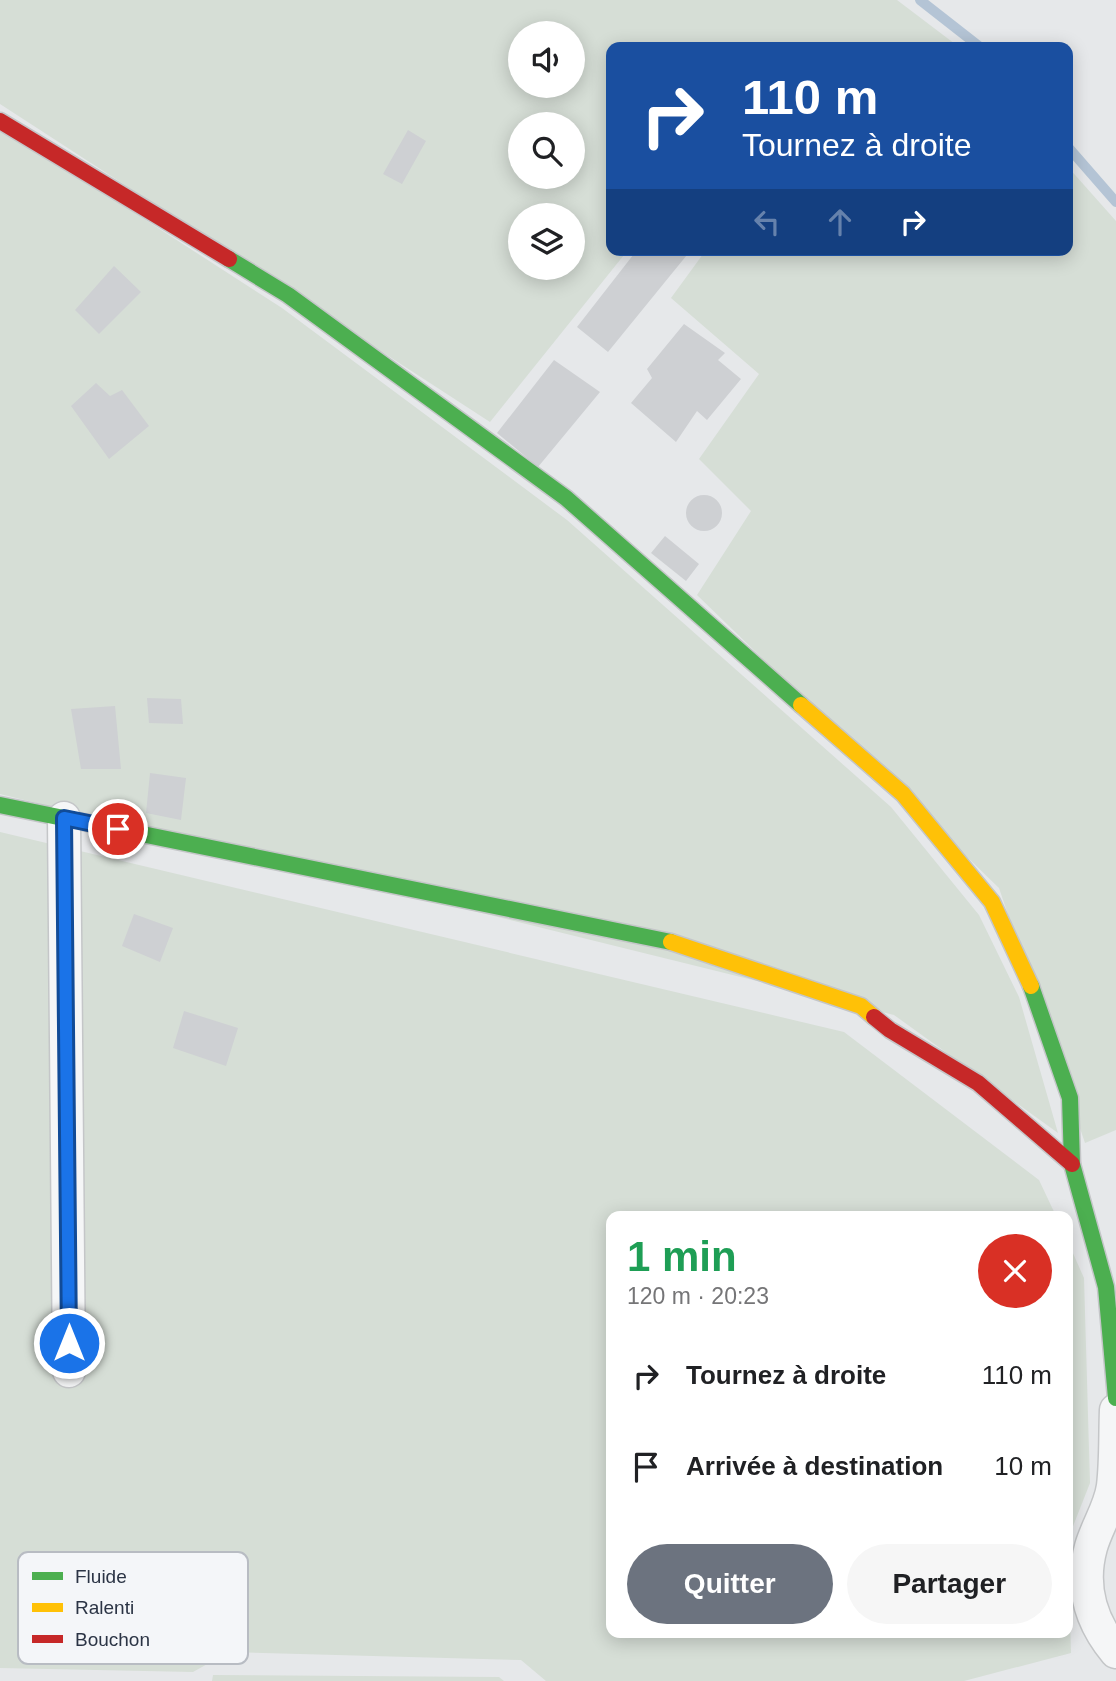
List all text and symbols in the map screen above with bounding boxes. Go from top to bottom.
map controls [508,21,585,280]
button: sound [508,21,585,98]
icon: right [627,70,718,161]
text: 110 m [742,70,878,124]
button: search [508,112,585,189]
text: Tournez à droite [742,127,971,163]
button: layers [508,203,585,280]
icon: left [748,203,786,241]
icon: ahead [821,203,859,241]
icon: right [894,203,932,241]
pin [88,799,148,859]
icon: arrive [99,810,137,848]
text: 1 min [627,1233,737,1280]
button: close [978,1234,1052,1308]
text: 120 m · 20:23 [627,1283,769,1309]
position arrow [32,1306,106,1380]
icon: right [627,1357,665,1395]
text: Tournez à droite [686,1360,886,1390]
text: 110 m [982,1360,1052,1390]
icon: arrive [627,1448,665,1486]
text: Arrivée à destination [686,1451,943,1481]
text: 10 m [994,1451,1052,1481]
button: Quitter [627,1544,833,1624]
button: Partager [847,1544,1052,1624]
legend [18,1552,248,1664]
text: Fluide [75,1566,127,1587]
text: Ralenti [75,1597,134,1618]
text: Bouchon [75,1629,150,1650]

